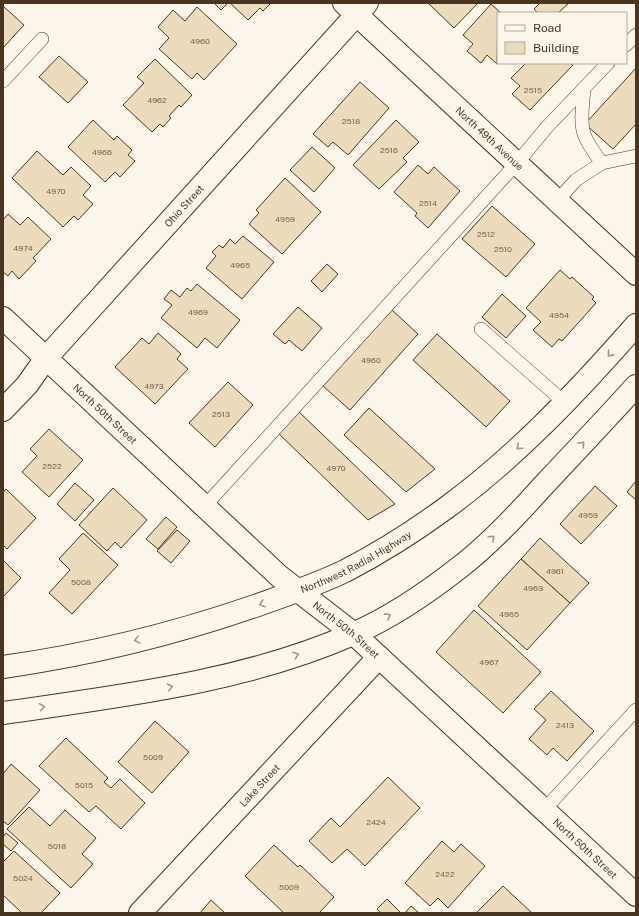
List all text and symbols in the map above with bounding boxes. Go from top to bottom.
legend [497,12,627,64]
text: Road [533,21,561,35]
house number: 4960 [190,36,210,46]
text: Building [533,41,579,55]
house number: 2515 [524,85,542,95]
house number: 4962 [147,95,167,105]
street label: North 49th Avenue [454,104,526,173]
house number: 2518 [342,116,360,126]
house number: 2516 [380,145,398,155]
house number: 4966 [92,147,112,157]
street label: Ohio Street [162,182,206,229]
house number: 4970 [46,186,66,196]
house number: 2514 [419,198,437,208]
house number: 4959 [275,214,295,224]
house number: 2512 [477,229,495,239]
house number: 4974 [13,243,33,253]
house number: 2510 [494,244,512,254]
house number: 4965 [230,260,250,270]
house number: 4969 [188,307,208,317]
house number: 4954 [549,310,569,320]
one-way arrow [608,350,615,357]
house number: 4960 [361,355,381,365]
street label: North 50th Street [71,381,140,446]
house number: 4973 [144,381,164,391]
house number: 2513 [212,409,230,419]
one-way arrow [516,442,524,450]
one-way arrow [577,442,584,449]
house number: 2522 [42,461,62,471]
house number: 4970 [326,463,346,473]
house number: 4959 [578,510,598,520]
street label: Northwest Radial Highway [299,527,414,595]
one-way arrow [487,536,495,543]
house number: 4961 [546,566,564,576]
house number: 5008 [71,577,91,587]
house number: 4963 [523,583,543,593]
one-way arrow [258,599,265,607]
street label: North 50th Street [311,599,382,661]
house number: 4965 [499,609,519,619]
one-way arrow [384,613,391,620]
one-way arrow [134,635,141,644]
one-way arrow [292,651,299,660]
house number: 4967 [479,657,499,667]
one-way arrow [167,683,173,691]
one-way arrow [39,703,45,712]
house number: 2413 [556,720,574,730]
house number: 5009 [143,752,163,762]
street label: Lake Street [237,761,282,809]
house number: 5015 [75,780,93,790]
street label: North 50th Street [551,816,620,881]
house number: 2424 [366,817,386,827]
house number: 5018 [48,841,66,851]
house number: 2422 [435,869,455,879]
house number: 5024 [13,873,33,883]
house number: 5009 [279,882,299,892]

